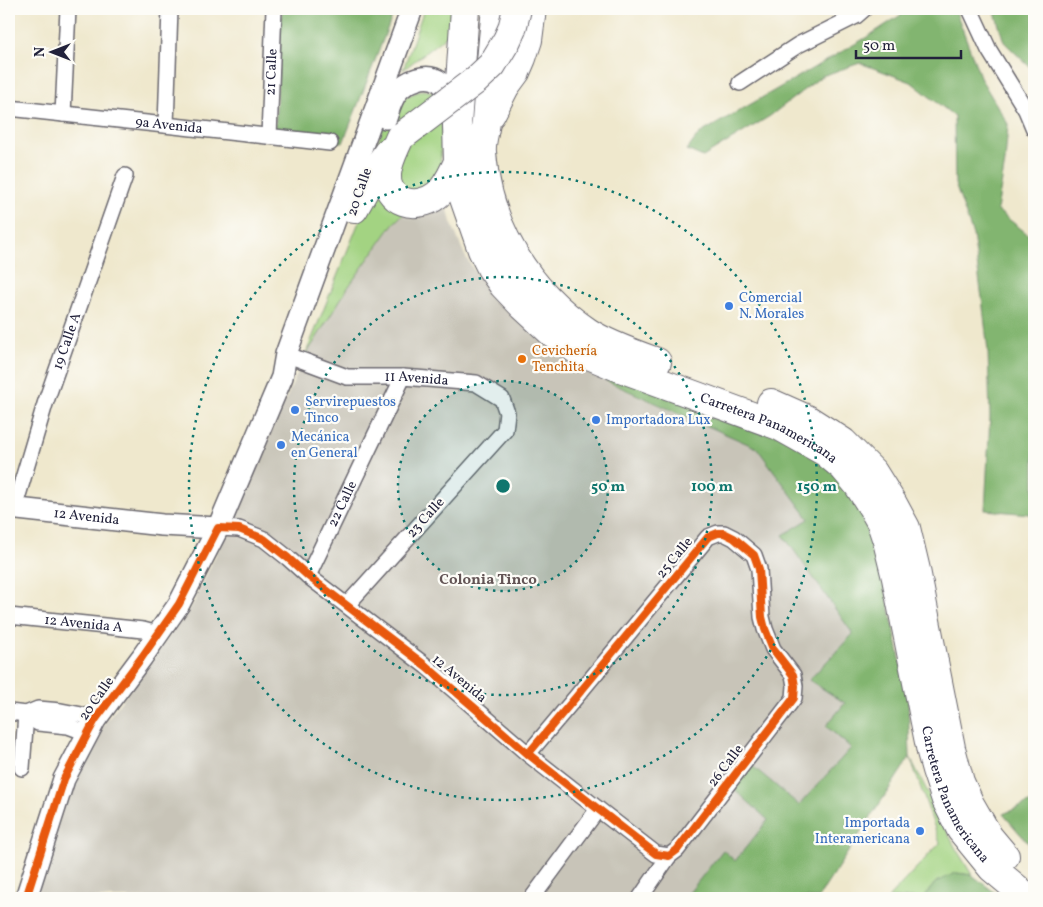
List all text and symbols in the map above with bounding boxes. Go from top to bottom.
north arrow [28,28,78,78]
scale bar [856,28,960,60]
text: 50 m [863,36,895,57]
text: N [31,47,50,57]
street label: 21 Calle [261,48,282,96]
street label: 9a Avenida [134,112,204,139]
street label: 20 Calle [343,165,377,219]
place label: Comercial N. Morales [739,289,804,324]
marker: Comercial N. Morales [723,300,735,312]
street label: 19 Calle A [48,310,86,372]
place label: Cevichería Tenchita [532,342,597,377]
marker: Cevichería Tenchita [516,353,528,365]
street label: 11 Avenida [385,368,449,390]
street label: Carretera Panamericana [697,388,841,468]
place label: Servirepuestos Tinco [305,393,396,428]
marker: Servirepuestos Tinco [289,404,301,416]
place label: Importadora Lux [606,411,711,430]
marker: Importadora Lux [590,414,602,426]
place label: Mecánica en General [291,428,358,463]
marker: Mecánica en General [275,439,287,451]
street label: 22 Calle [323,477,362,530]
centre of rings [494,477,512,495]
text: 50 m [591,477,625,498]
text: 100 m [691,477,734,498]
text: 150 m [797,477,837,498]
street label: 23 Calle [403,493,449,542]
street label: 12 Avenida [53,504,120,530]
street label: 25 Calle [652,533,698,583]
district label: Colonia Tinco [439,570,537,591]
street label: 12 Avenida A [43,610,124,637]
street label: 12 Avenida [428,650,490,708]
street label: 20 Calle [75,673,119,725]
street label: Carretera Panamericana [917,724,994,867]
street label: 26 Calle [704,741,748,791]
place label: Importada Interamericana [815,814,910,849]
marker: Importada Interamericana [914,825,926,837]

